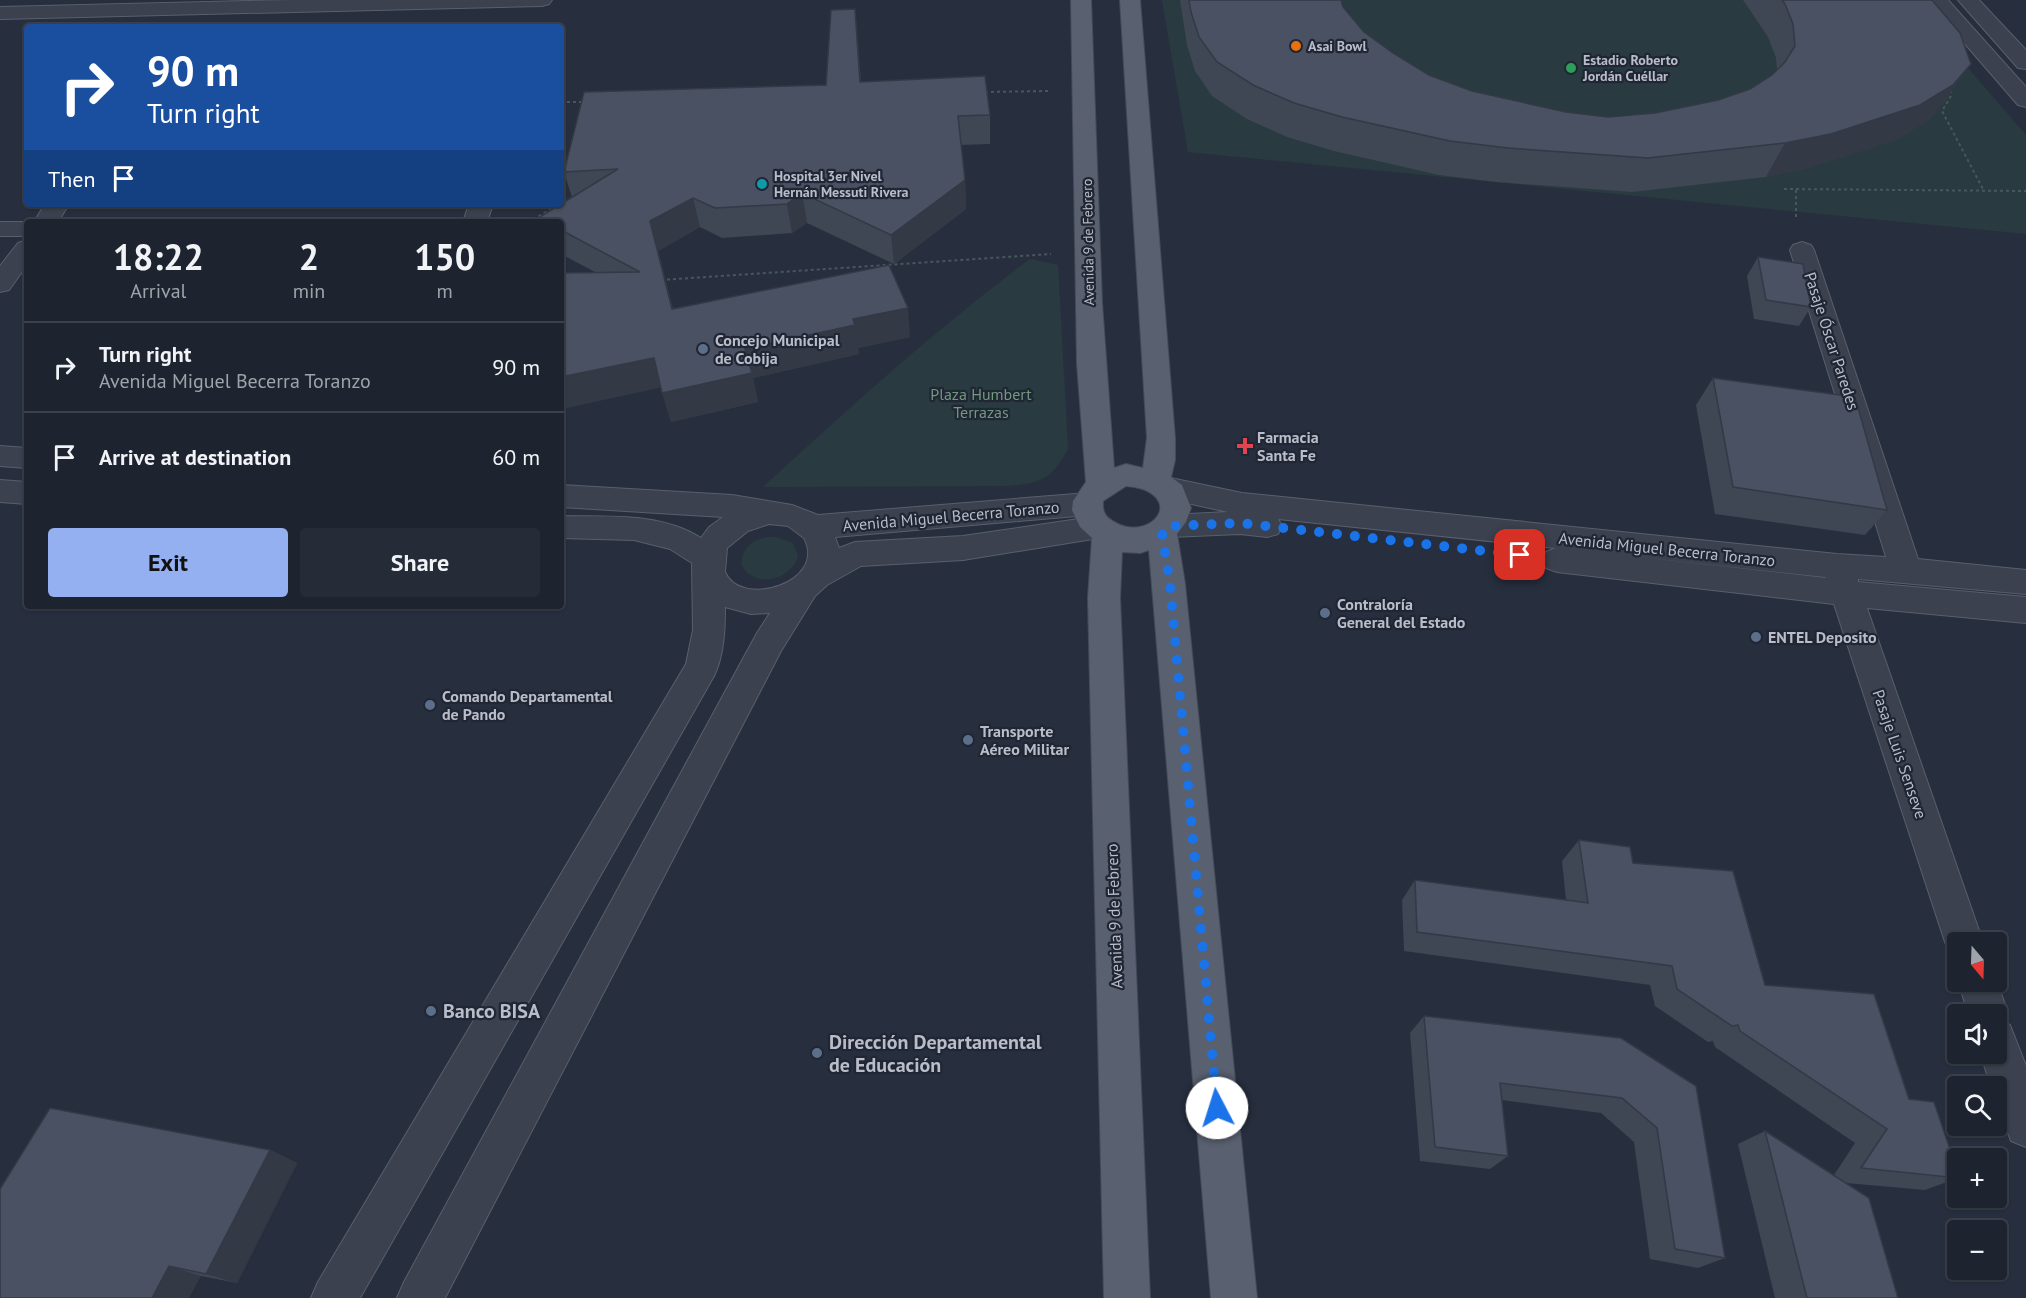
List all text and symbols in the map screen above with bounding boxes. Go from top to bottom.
place label: Asai Bowl [1308,37,1367,55]
marker: Asai Bowl [1289,39,1303,53]
text: 90 m [147,43,239,98]
icon: right [48,48,126,126]
place label: Estadio Roberto Jordán Cuéllar [1582,51,1678,85]
marker: Estadio Roberto Jordán Cuéllar [1564,61,1578,75]
text: Turn right [147,96,260,130]
icon: arrive [107,162,140,195]
text: Then [48,165,95,193]
place label: Hospital 3er Nivel Hernán Messuti Rivera [774,167,909,201]
marker: Hospital 3er Nivel Hernán Messuti Rivera [755,177,769,191]
street label: Avenida 9 de Febrero [1078,178,1098,306]
text: 18:22 [113,233,204,280]
text: 2 [299,233,319,280]
text: 150 [414,233,475,280]
street label: Pasaje Óscar Paredes [1800,270,1864,413]
text: Arrival [130,278,186,304]
text: min [293,278,325,304]
text: m [437,278,453,304]
place label: Concejo Municipal de Cobija [715,330,840,368]
text: Turn right [99,340,191,368]
marker: Concejo Municipal de Cobija [696,342,710,356]
icon: right [48,351,81,384]
text: 90 m [492,353,540,381]
text: Avenida Miguel Becerra Toranzo [99,368,371,394]
park label: Plaza Humbert Terrazas [930,384,1032,422]
place label: Farmacia Santa Fe [1257,427,1319,465]
marker: Farmacia Santa Fe [1238,439,1252,453]
icon: arrive [48,441,81,474]
text: Arrive at destination [99,443,291,471]
text: 60 m [492,443,540,471]
street label: Avenida Miguel Becerra Toranzo [842,497,1060,535]
button: Exit [48,528,288,597]
button: Share [300,528,540,597]
street label: Avenida Miguel Becerra Toranzo [1558,528,1776,570]
pin [1494,529,1545,580]
icon: arrive [1503,538,1536,571]
place label: Contraloría General del Estado [1337,594,1466,632]
marker: Contraloría General del Estado [1318,606,1332,620]
place label: ENTEL Deposito [1768,627,1877,647]
marker: ENTEL Deposito [1749,630,1763,644]
place label: Comando Departamental de Pando [442,686,613,724]
street label: Pasaje Luis Senseve [1869,687,1931,821]
marker: Comando Departamental de Pando [423,698,437,712]
place label: Transporte Aéreo Militar [980,721,1069,759]
marker: Transporte Aéreo Militar [961,733,975,747]
street label: Avenida 9 de Febrero [1101,843,1127,989]
north arrow [1947,932,2007,992]
map controls [1947,932,2007,1280]
place label: Banco BISA [443,998,541,1024]
marker: Banco BISA [424,1004,438,1018]
button: sound [1947,1004,2007,1064]
place label: Dirección Departamental de Educación [829,1029,1042,1078]
marker: Dirección Departamental de Educación [810,1046,824,1060]
position arrow [1185,1076,1249,1140]
button: search [1947,1076,2007,1136]
button: + [1947,1148,2007,1208]
button: − [1947,1220,2007,1280]

